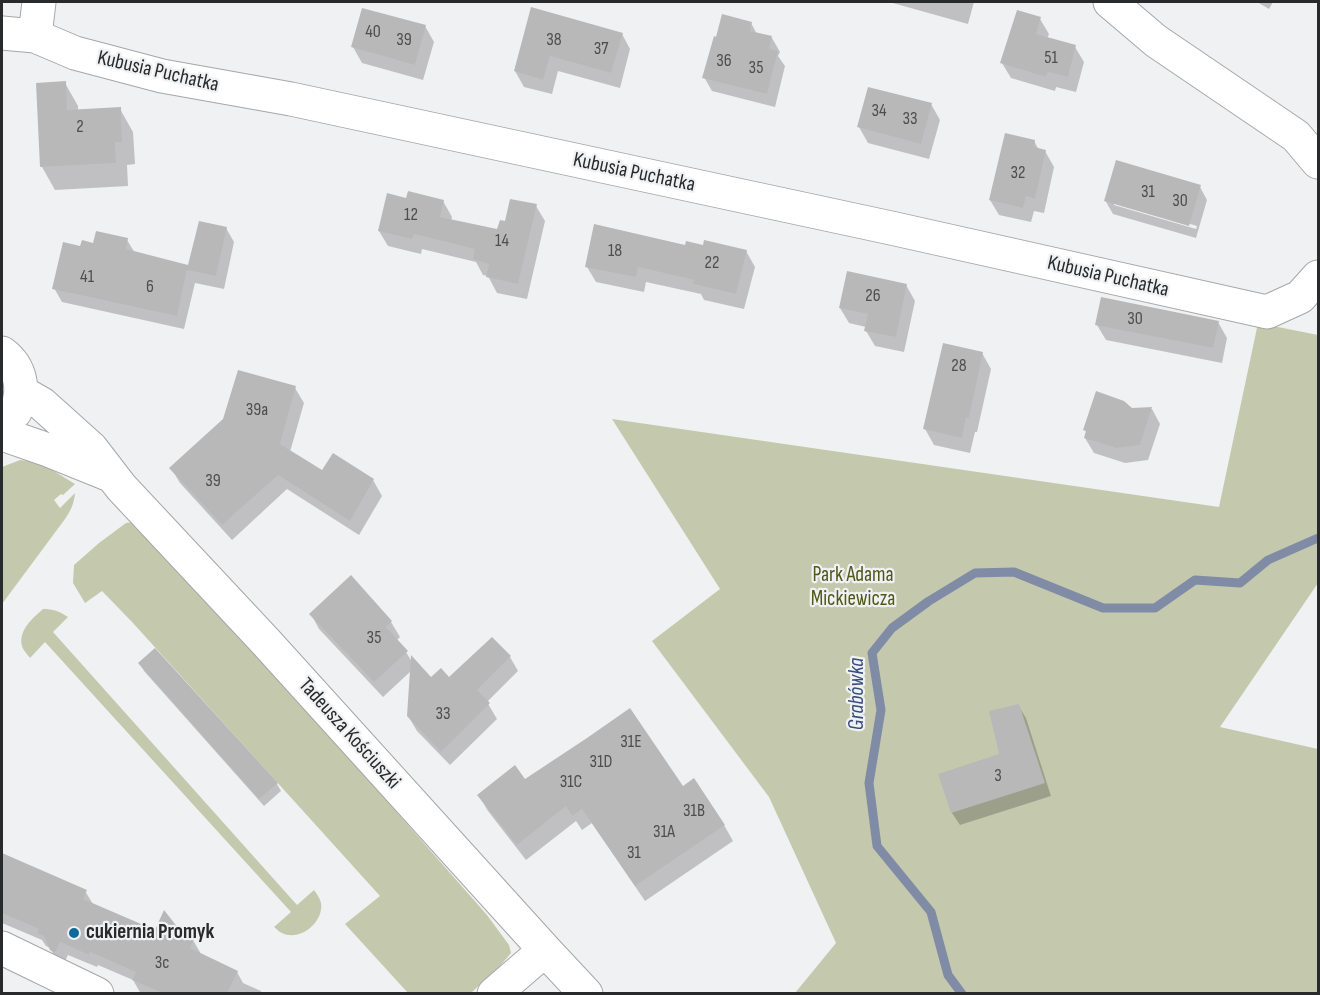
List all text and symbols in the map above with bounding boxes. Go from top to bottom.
house number: 40 [365,21,381,43]
house number: 39 [396,29,412,51]
house number: 38 [546,29,562,51]
house number: 37 [594,38,608,60]
street label: Kubusia Puchatka [95,46,221,98]
house number: 51 [1044,47,1058,69]
house number: 36 [716,50,732,72]
house number: 35 [749,57,763,79]
house number: 34 [871,100,887,122]
house number: 33 [902,108,918,130]
house number: 2 [76,116,84,138]
street label: Kubusia Puchatka [571,148,697,198]
house number: 32 [1011,162,1025,184]
house number: 31 [1141,181,1155,203]
house number: 30 [1172,190,1188,212]
house number: 12 [404,204,418,226]
house number: 14 [495,230,509,252]
house number: 18 [608,240,622,262]
street label: Kubusia Puchatka [1045,251,1171,303]
house number: 22 [705,252,719,274]
house number: 41 [80,266,94,288]
house number: 6 [146,276,154,298]
house number: 26 [865,285,881,307]
house number: 30 [1127,308,1143,330]
house number: 28 [951,355,967,377]
house number: 39a [246,399,268,421]
house number: 39 [205,470,221,492]
park label: Park Adama Mickiewicza [811,563,895,613]
house number: 35 [367,627,381,649]
water label: Grabówka [844,658,870,730]
street label: Tadeusza Kościuszki [293,673,405,795]
house number: 33 [435,703,451,725]
house number: 31E [620,731,642,753]
house number: 31D [590,751,612,773]
house number: 3 [994,765,1002,787]
house number: 31C [560,771,582,793]
house number: 31B [683,800,705,822]
house number: 31A [653,821,675,843]
house number: 31 [627,842,641,864]
place label: cukiernia Promyk [86,920,214,946]
marker: cukiernia Promyk [67,926,81,940]
house number: 3c [155,952,169,974]

